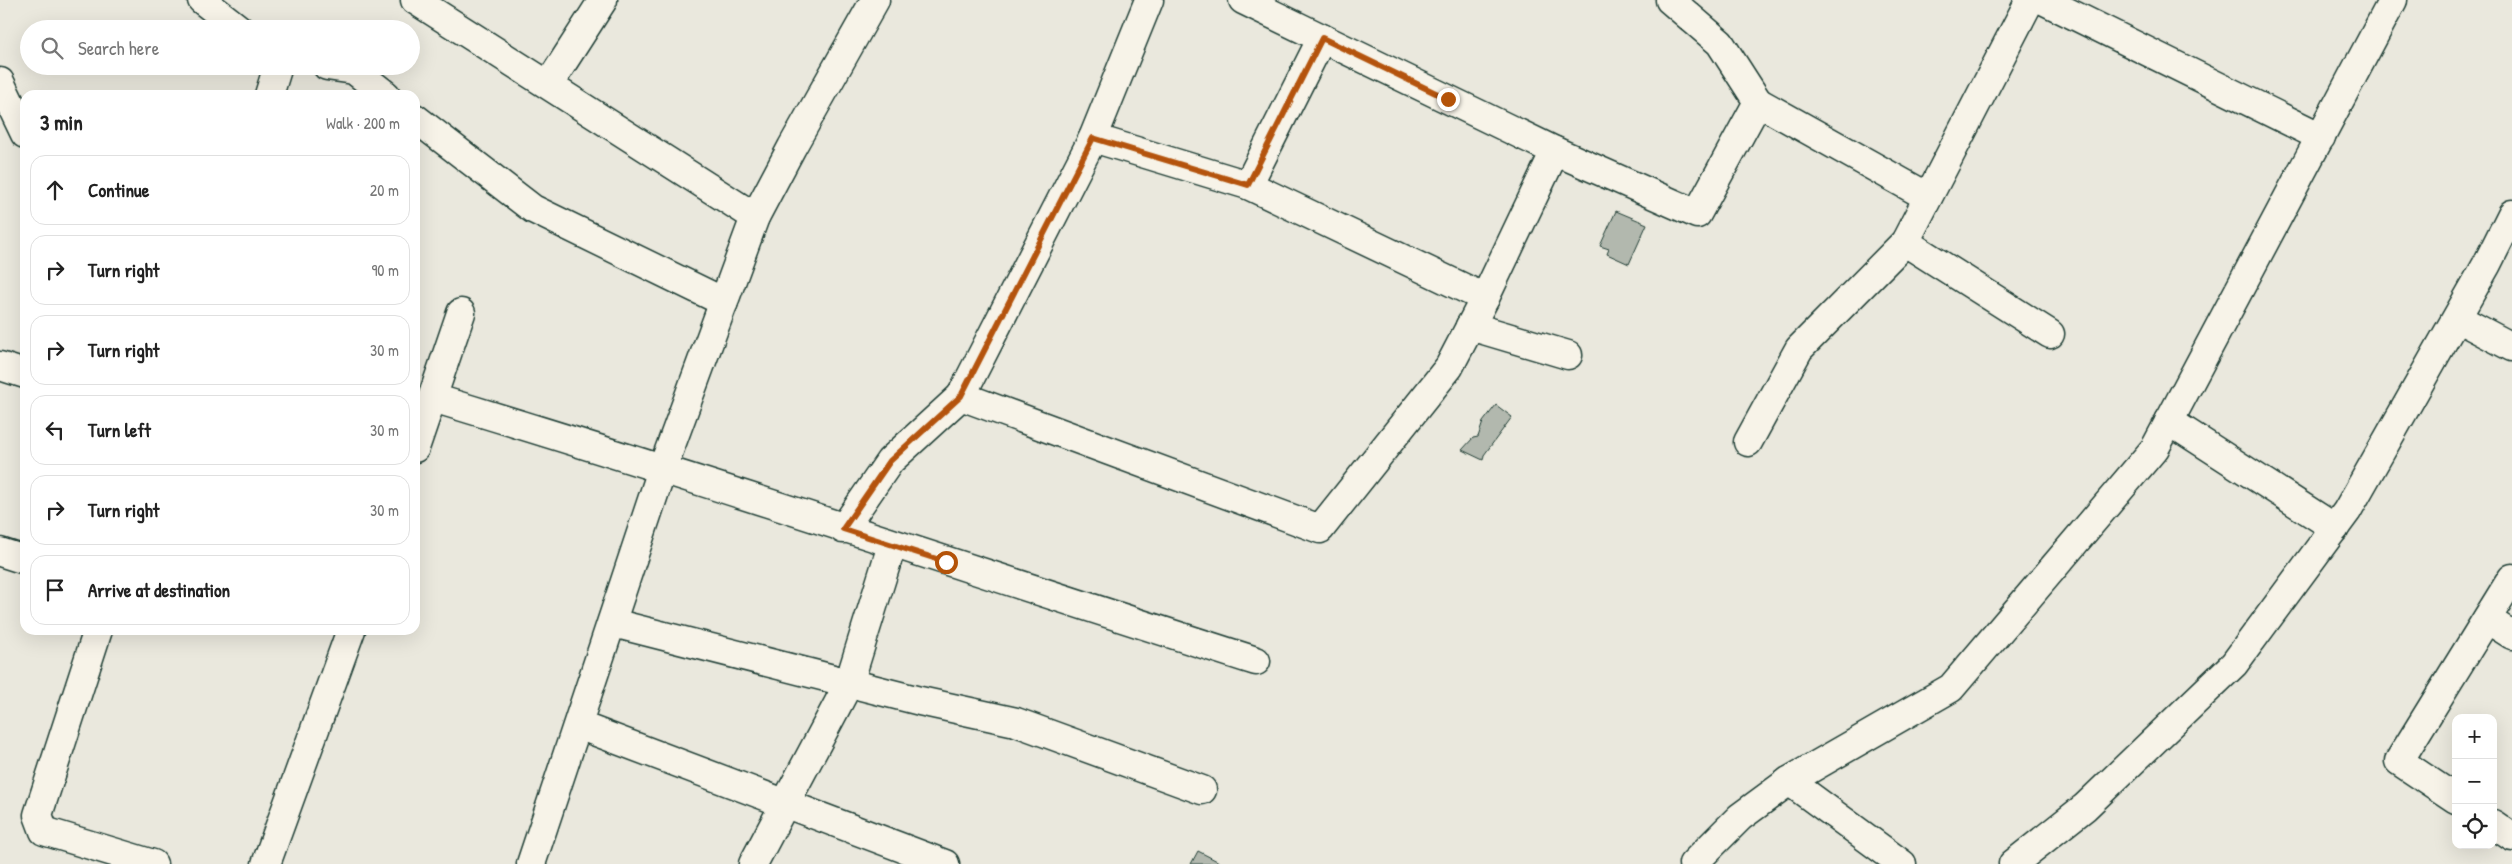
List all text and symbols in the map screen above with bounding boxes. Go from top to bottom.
search box [20,20,420,75]
icon: search [38,34,66,62]
text: Search here [78,35,159,61]
route end [1437,88,1460,111]
text: 3 min [40,108,83,137]
text: Walk · 200 m [326,112,400,134]
icon: ahead [41,176,69,204]
text: Continue [88,177,149,203]
text: 20 m [370,179,399,201]
icon: right [41,256,69,284]
text: Turn right [88,257,159,283]
text: 90 m [371,259,399,281]
icon: right [41,336,69,364]
text: Turn right [88,337,159,363]
text: 30 m [370,339,399,361]
icon: left [41,416,69,444]
text: Turn left [88,417,151,443]
text: 30 m [370,419,399,441]
icon: right [41,496,69,524]
text: Turn right [88,497,159,523]
text: 30 m [370,499,399,521]
route start [935,551,958,574]
icon: arrive [41,576,69,604]
text: Arrive at destination [88,577,230,603]
map controls [2452,714,2497,849]
button: + [2452,714,2497,759]
button: − [2452,759,2497,804]
button: locate [2452,804,2497,849]

